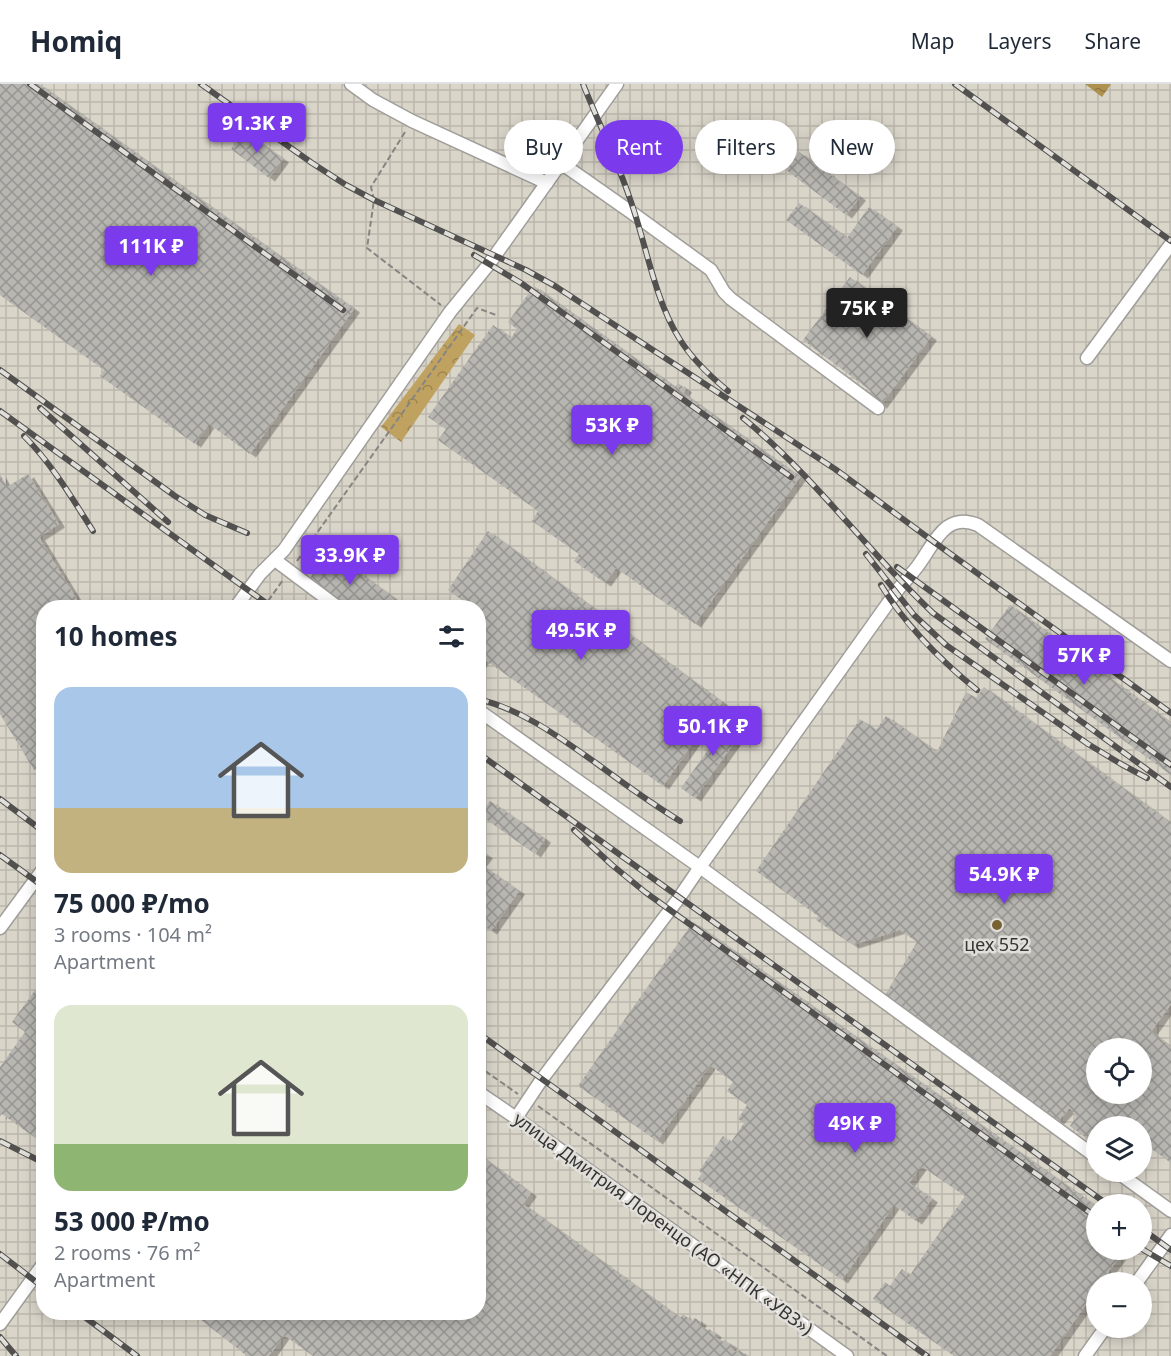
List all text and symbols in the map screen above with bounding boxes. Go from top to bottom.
text: Homiq [30,22,122,60]
text: Map [911,27,955,55]
text: Layers [988,27,1052,55]
text: Share [1085,27,1141,55]
pin: 91.3K ₽ [202,103,312,154]
text: 91.3K ₽ [222,109,292,136]
chip: Buy [504,120,583,174]
chip: Rent [595,120,683,174]
chip: Filters [695,120,797,174]
chip: New [809,120,895,174]
pin: 111K ₽ [102,226,200,277]
text: 111K ₽ [119,232,183,259]
pin: 75K ₽ [825,288,909,339]
text: 75K ₽ [840,294,894,321]
pin: 53K ₽ [570,405,654,456]
text: 53K ₽ [585,411,639,438]
pin: 33.9K ₽ [295,535,405,586]
text: 33.9K ₽ [315,541,385,568]
pin: 49.5K ₽ [526,610,636,661]
text: 49.5K ₽ [546,616,616,643]
text: 10 homes [54,618,178,654]
icon: filters [435,620,468,653]
pin: 57K ₽ [1042,635,1126,686]
text: 57K ₽ [1057,641,1111,668]
pin: 50.1K ₽ [658,706,768,757]
text: 50.1K ₽ [678,712,748,739]
icon: home [207,726,315,834]
pin: 54.9K ₽ [949,854,1059,905]
text: 54.9K ₽ [969,860,1039,887]
text: 75 000 ₽/mo [54,885,210,921]
marker: цех 552 [990,918,1004,932]
text: 3 rooms · 104 m² [54,921,212,948]
place label: цех 552 [964,932,1030,956]
text: Apartment [54,948,155,975]
map controls [1086,1038,1152,1338]
button: locate [1086,1038,1152,1104]
icon: home [207,1044,315,1152]
pin: 49K ₽ [813,1103,897,1154]
street label: улица Дмитрия Лоренцо (АО «НПК «УВЗ») [509,1106,818,1340]
text: 49K ₽ [828,1109,882,1136]
button: layers [1086,1116,1152,1182]
button: + [1086,1194,1152,1260]
text: 53 000 ₽/mo [54,1203,210,1239]
text: 2 rooms · 76 m² [54,1239,201,1266]
text: Apartment [54,1266,155,1293]
button: − [1086,1272,1152,1338]

